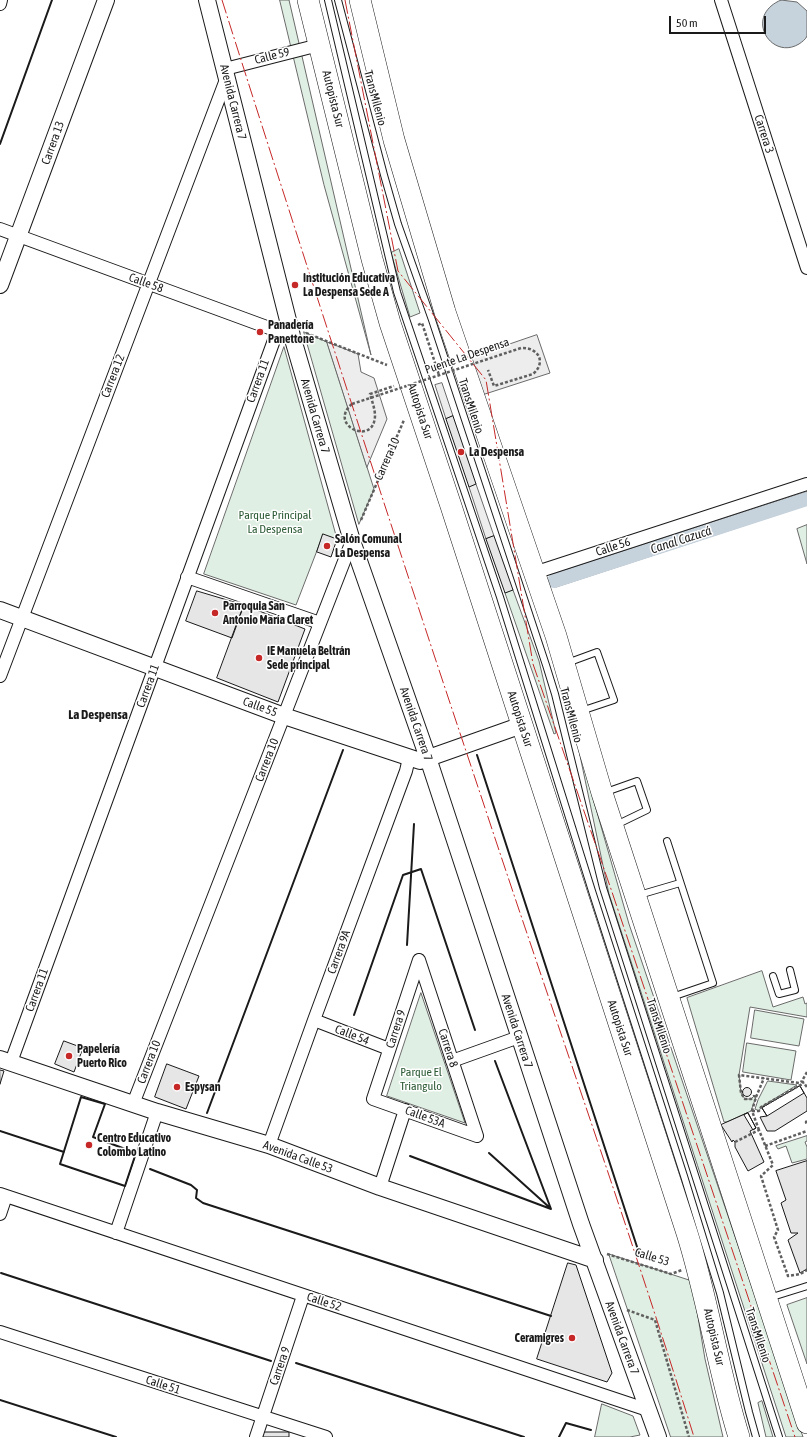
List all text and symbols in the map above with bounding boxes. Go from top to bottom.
scale bar [671,8,768,34]
text: 50 m [676,16,698,30]
street label: Calle 59 [253,45,291,67]
street label: Avenida Carrera 7 [217,63,249,141]
street label: Autopista Sur [319,69,347,129]
street label: TransMilenio [361,69,389,127]
street label: Carrera 3 [751,113,777,155]
street label: Carrera 13 [38,119,68,167]
street label: Calle 58 [127,270,165,296]
place label: Institución Educativa La Despensa Sede A [303,271,395,299]
marker: Institución Educativa La Despensa Sede A [290,280,300,290]
place label: Panadería Panettone [268,318,314,346]
marker: Panadería Panettone [255,327,265,337]
street label: Puente La Despensa [423,335,511,377]
street label: Carrera 12 [98,352,128,400]
street label: Carrera 11 [243,357,273,405]
street label: Avenida Carrera 7 [297,377,333,455]
street label: TransMilenio [455,377,487,435]
street label: Autopista Sur [404,381,436,441]
street label: Carrera 10 [371,435,403,483]
place label: La Despensa [469,445,524,459]
marker: La Despensa [456,447,466,457]
park label: Parque Principal La Despensa [239,508,311,536]
water label: Canal Cazucá [649,523,713,557]
place label: Salón Comunal La Despensa [335,532,402,560]
street label: Calle 56 [594,535,632,559]
marker: Salón Comunal La Despensa [322,541,332,551]
place label: Parroquia San Antonio María Claret [223,599,313,627]
marker: Parroquia San Antonio María Claret [210,608,220,618]
place label: IE Manuela Beltrán Sede principal [267,644,350,672]
marker: IE Manuela Beltrán Sede principal [254,653,264,663]
street label: Carrera 11 [133,662,163,710]
street label: Avenida Carrera 7 [397,685,435,763]
street label: TransMilenio [557,686,585,744]
street label: Autopista Sur [504,689,536,749]
street label: Calle 55 [241,694,279,720]
district label: La Despensa [68,707,128,723]
street label: Carrera 10 [252,736,282,784]
street label: Carrera 9A [324,928,354,976]
street label: Carrera 11 [22,966,52,1014]
street label: Avenida Carrera 7 [498,992,536,1070]
street label: TransMilenio [643,997,675,1055]
street label: Autopista Sur [604,998,636,1058]
street label: Carrera 9 [383,1008,409,1050]
street label: Calle 54 [333,1022,371,1048]
street label: Carrera 8 [435,1027,461,1069]
street label: Carrera 10 [134,1038,164,1086]
place label: Papelería Puerto Rico [77,1042,127,1070]
marker: Papelería Puerto Rico [64,1051,74,1061]
park label: Parque El Triangulo [400,1065,442,1093]
place label: Espysan [185,1080,220,1094]
marker: Espysan [172,1082,182,1092]
street label: Calle 53A [403,1103,447,1131]
place label: Centro Educativo Colombo Latino [97,1131,171,1159]
street label: Avenida Calle 53 [261,1138,335,1176]
marker: Centro Educativo Colombo Latino [84,1140,94,1150]
street label: Calle 53 [633,1245,671,1269]
street label: Calle 52 [305,1290,343,1314]
street label: Avenida Carrera 7 [602,1299,642,1377]
street label: TransMilenio [742,1306,774,1364]
street label: Autopista Sur [700,1307,728,1367]
place label: Ceramigres [514,1331,564,1345]
marker: Ceramigres [567,1333,577,1343]
street label: Carrera 9 [267,1345,293,1387]
street label: Calle 51 [144,1373,182,1397]

